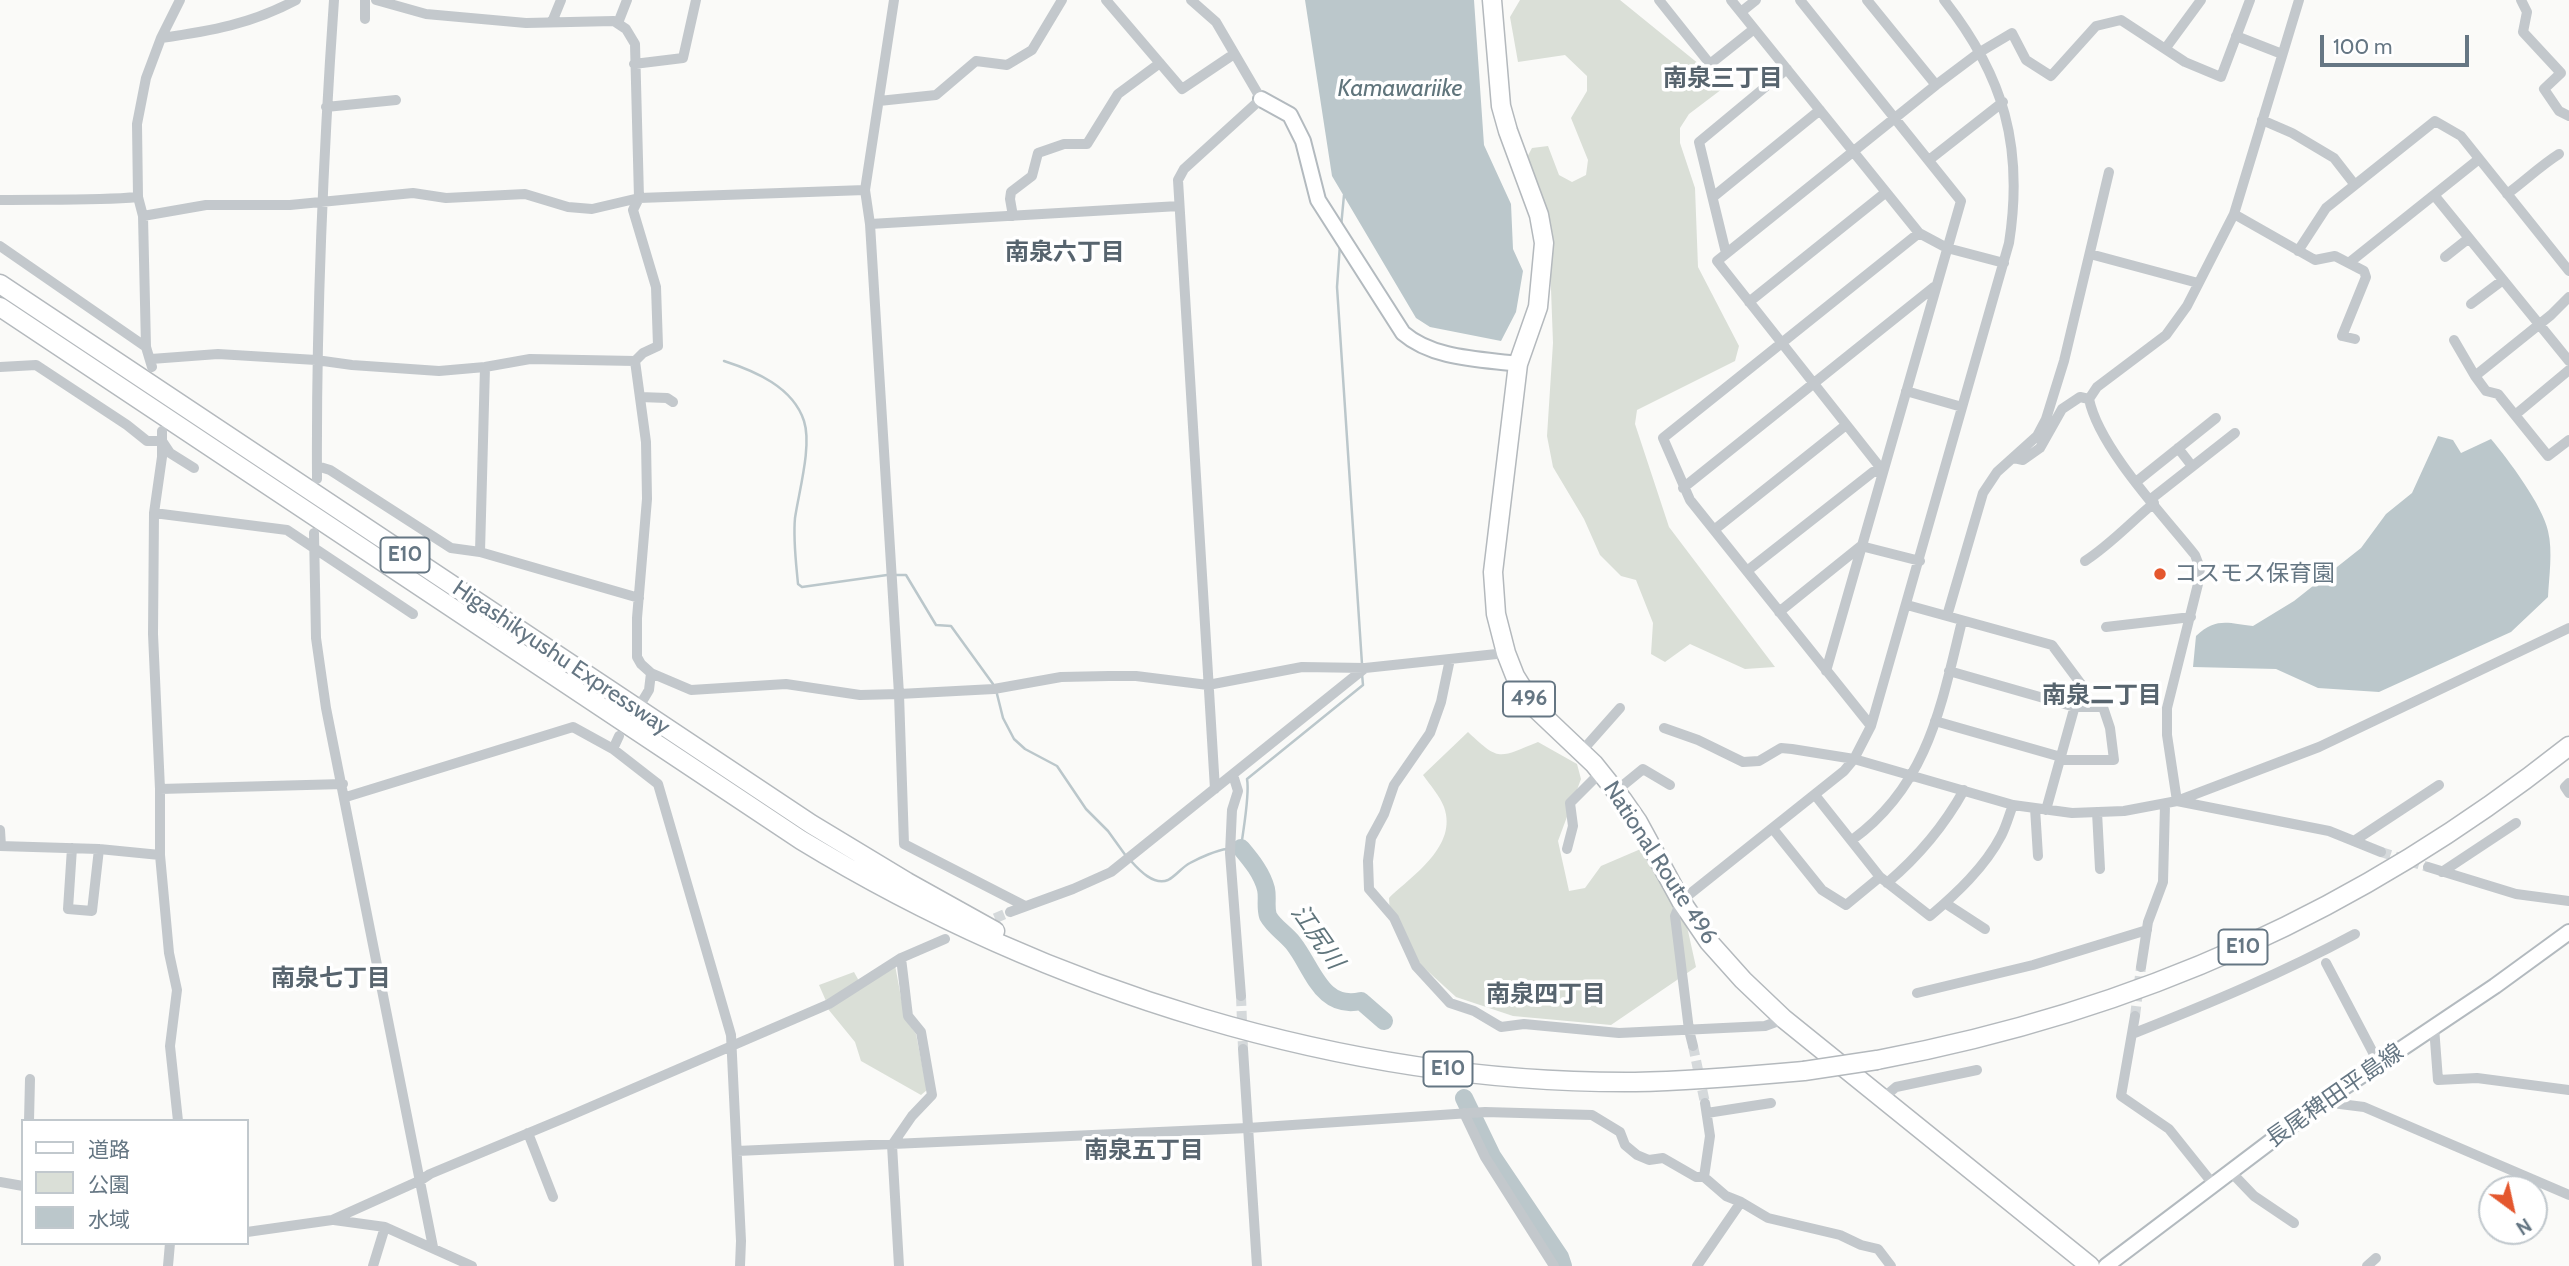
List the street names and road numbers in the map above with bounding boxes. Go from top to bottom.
road number: E10 [380,538,430,572]
street label: Higashikyushu Expressway [447,575,675,741]
road number: 496 [1503,682,1555,716]
street label: National Route 496 [1597,776,1723,950]
road number: E10 [2218,930,2268,964]
street label: 長尾稗田平島線 [2261,1039,2409,1153]
road number: E10 [1424,1052,1472,1086]

